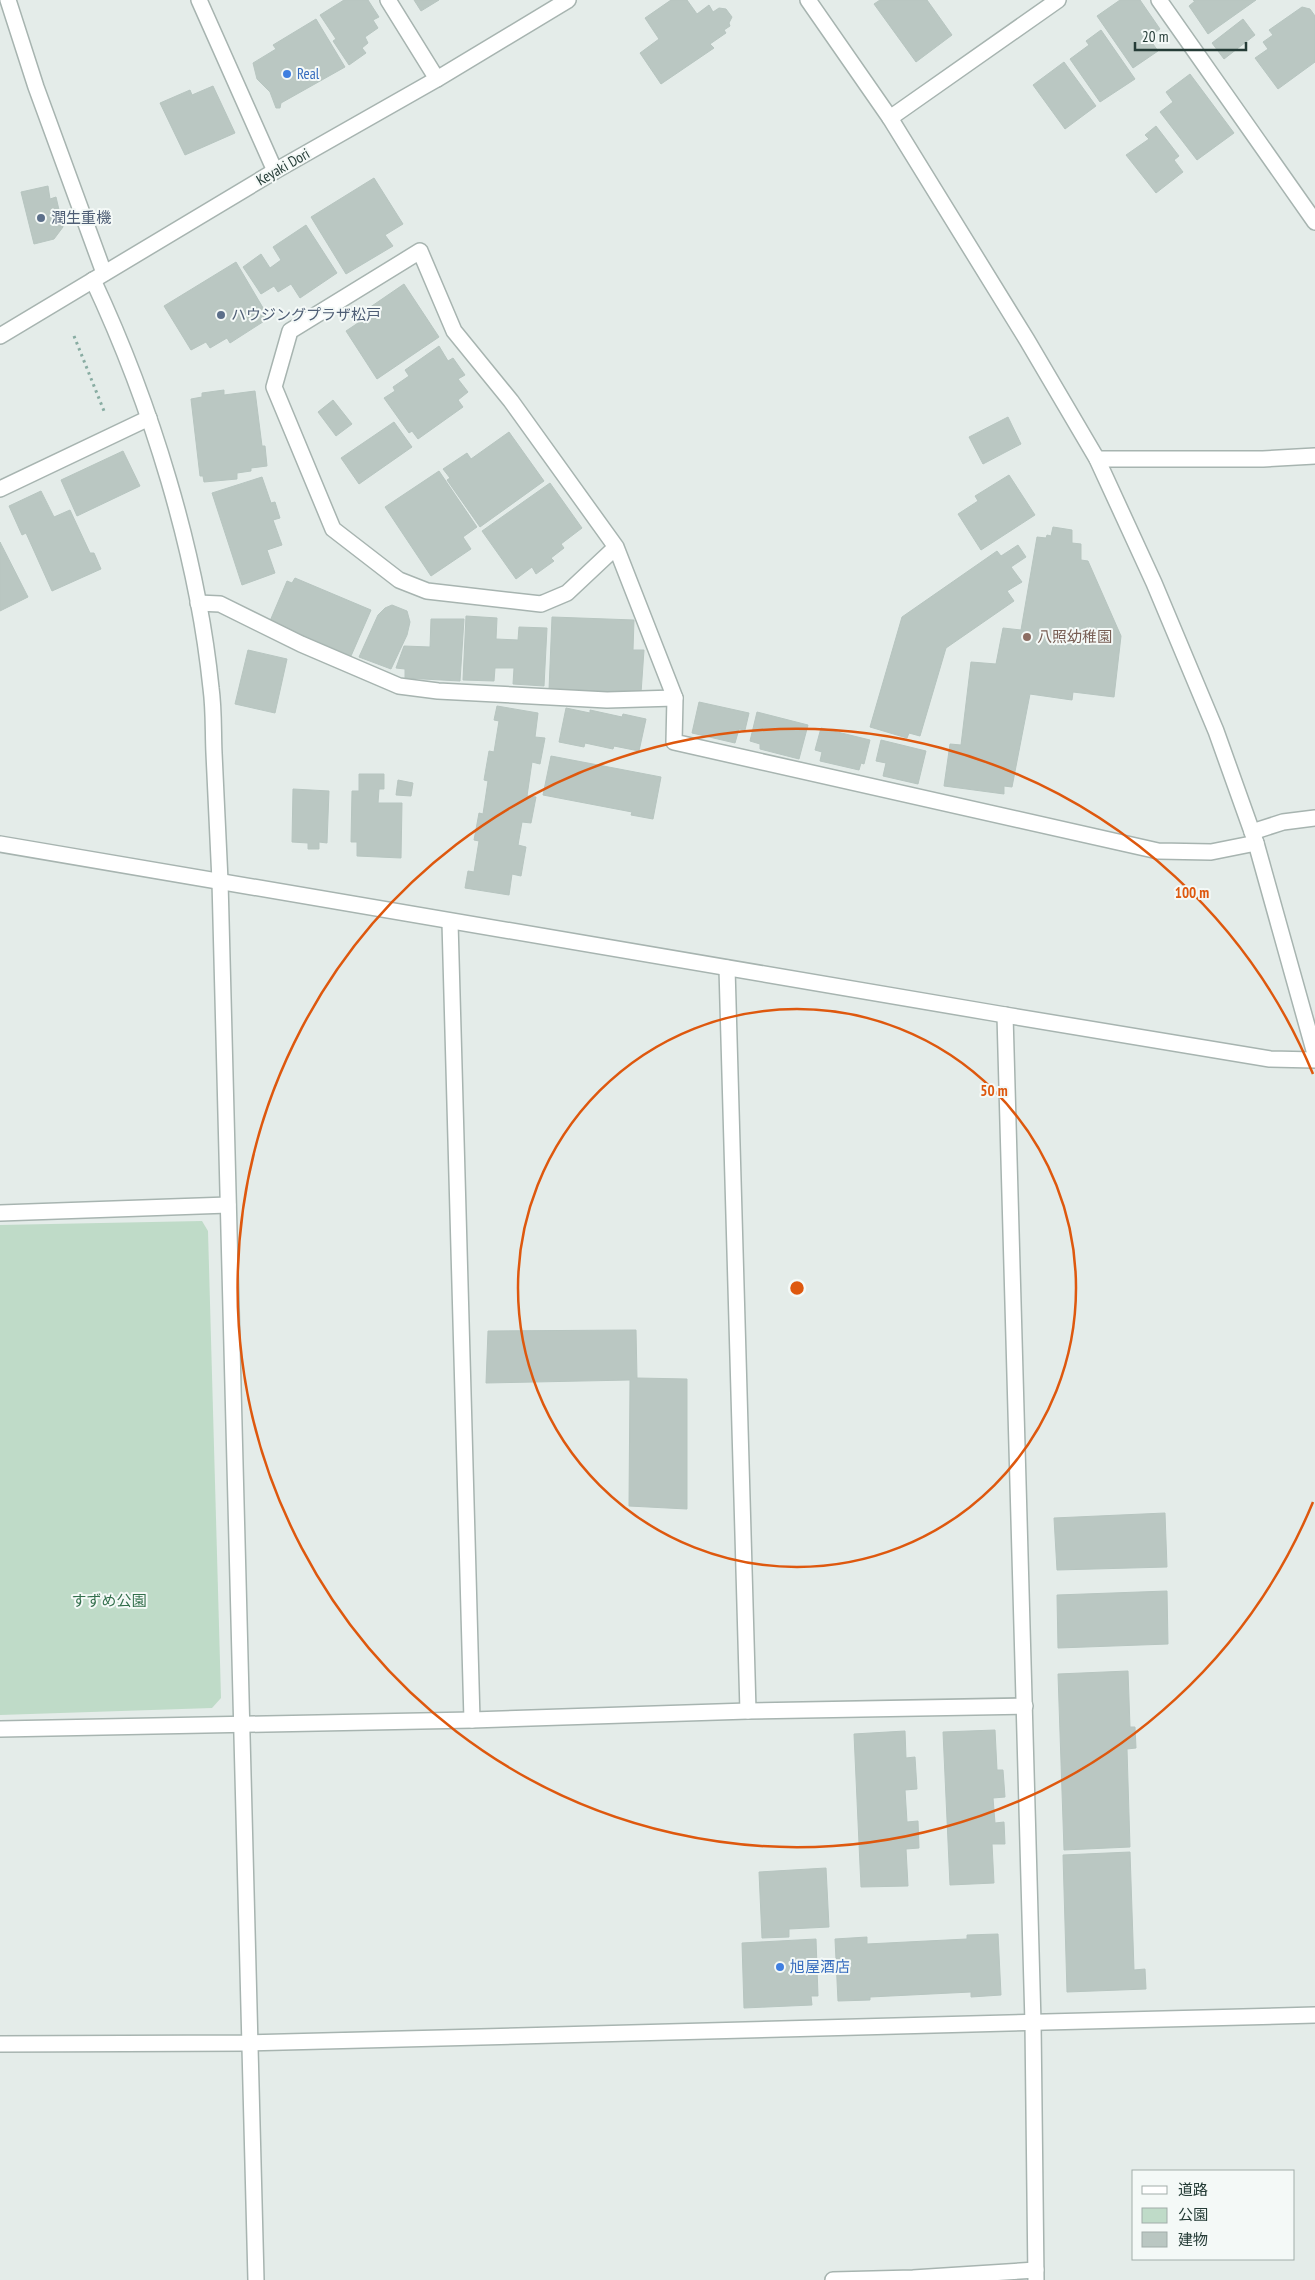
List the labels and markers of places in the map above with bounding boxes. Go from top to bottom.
place label: Real [297,64,320,83]
marker: Real [281,68,293,80]
place label: 潤生重機 [51,208,111,227]
marker: 潤生重機 [35,212,47,224]
place label: ハウジングプラザ松戸 [231,305,381,324]
marker: ハウジングプラザ松戸 [215,309,227,321]
place label: 八照幼稚園 [1037,627,1112,646]
marker: 八照幼稚園 [1021,631,1033,643]
centre of rings [788,1279,806,1297]
place label: 旭屋酒店 [790,1957,850,1976]
marker: 旭屋酒店 [774,1961,786,1973]

